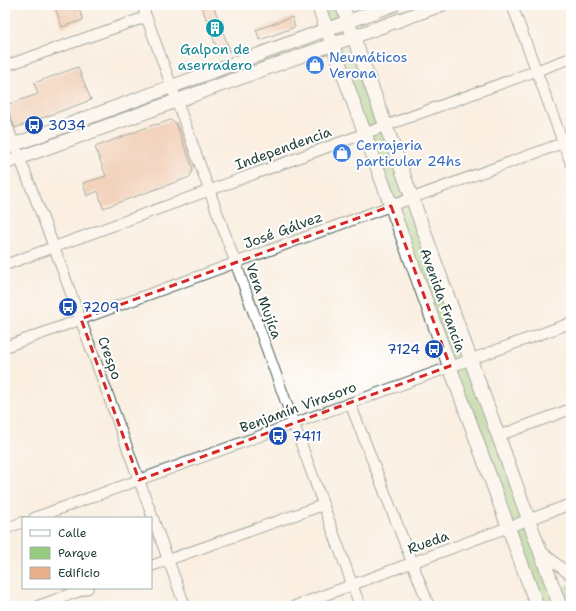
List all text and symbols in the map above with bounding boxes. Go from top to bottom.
building icon: Galpon de aserradero [204,17,226,39]
place label: Galpon de aserradero [178,40,252,74]
place label: Neumáticos Verona [329,48,408,82]
shop icon: Neumáticos Verona [304,54,326,76]
bus stop icon: 3034 [23,114,45,136]
place label: 3034 [48,116,86,134]
street label: Independencia [233,122,334,174]
place label: Cerrajeria particular 24hs [356,136,461,170]
shop icon: Cerrajeria particular 24hs [331,142,353,164]
street label: José Gálvez [241,207,325,253]
street label: Avenida Francia [416,246,470,354]
street label: Vera Mujíca [242,261,286,342]
bus stop icon: 7209 [57,296,79,318]
place label: 7209 [82,298,119,316]
street label: Crespo [94,334,126,382]
bus stop icon: 7124 [423,338,445,360]
place label: 7124 [387,340,420,358]
street label: Benjamín Virasoro [237,378,359,436]
bus stop icon: 7411 [267,425,289,447]
place label: 7411 [292,427,322,445]
legend [22,517,152,589]
text: Calle [58,525,87,541]
street label: Rueda [405,526,451,558]
text: Parque [58,545,97,561]
text: Edificio [58,565,100,581]

